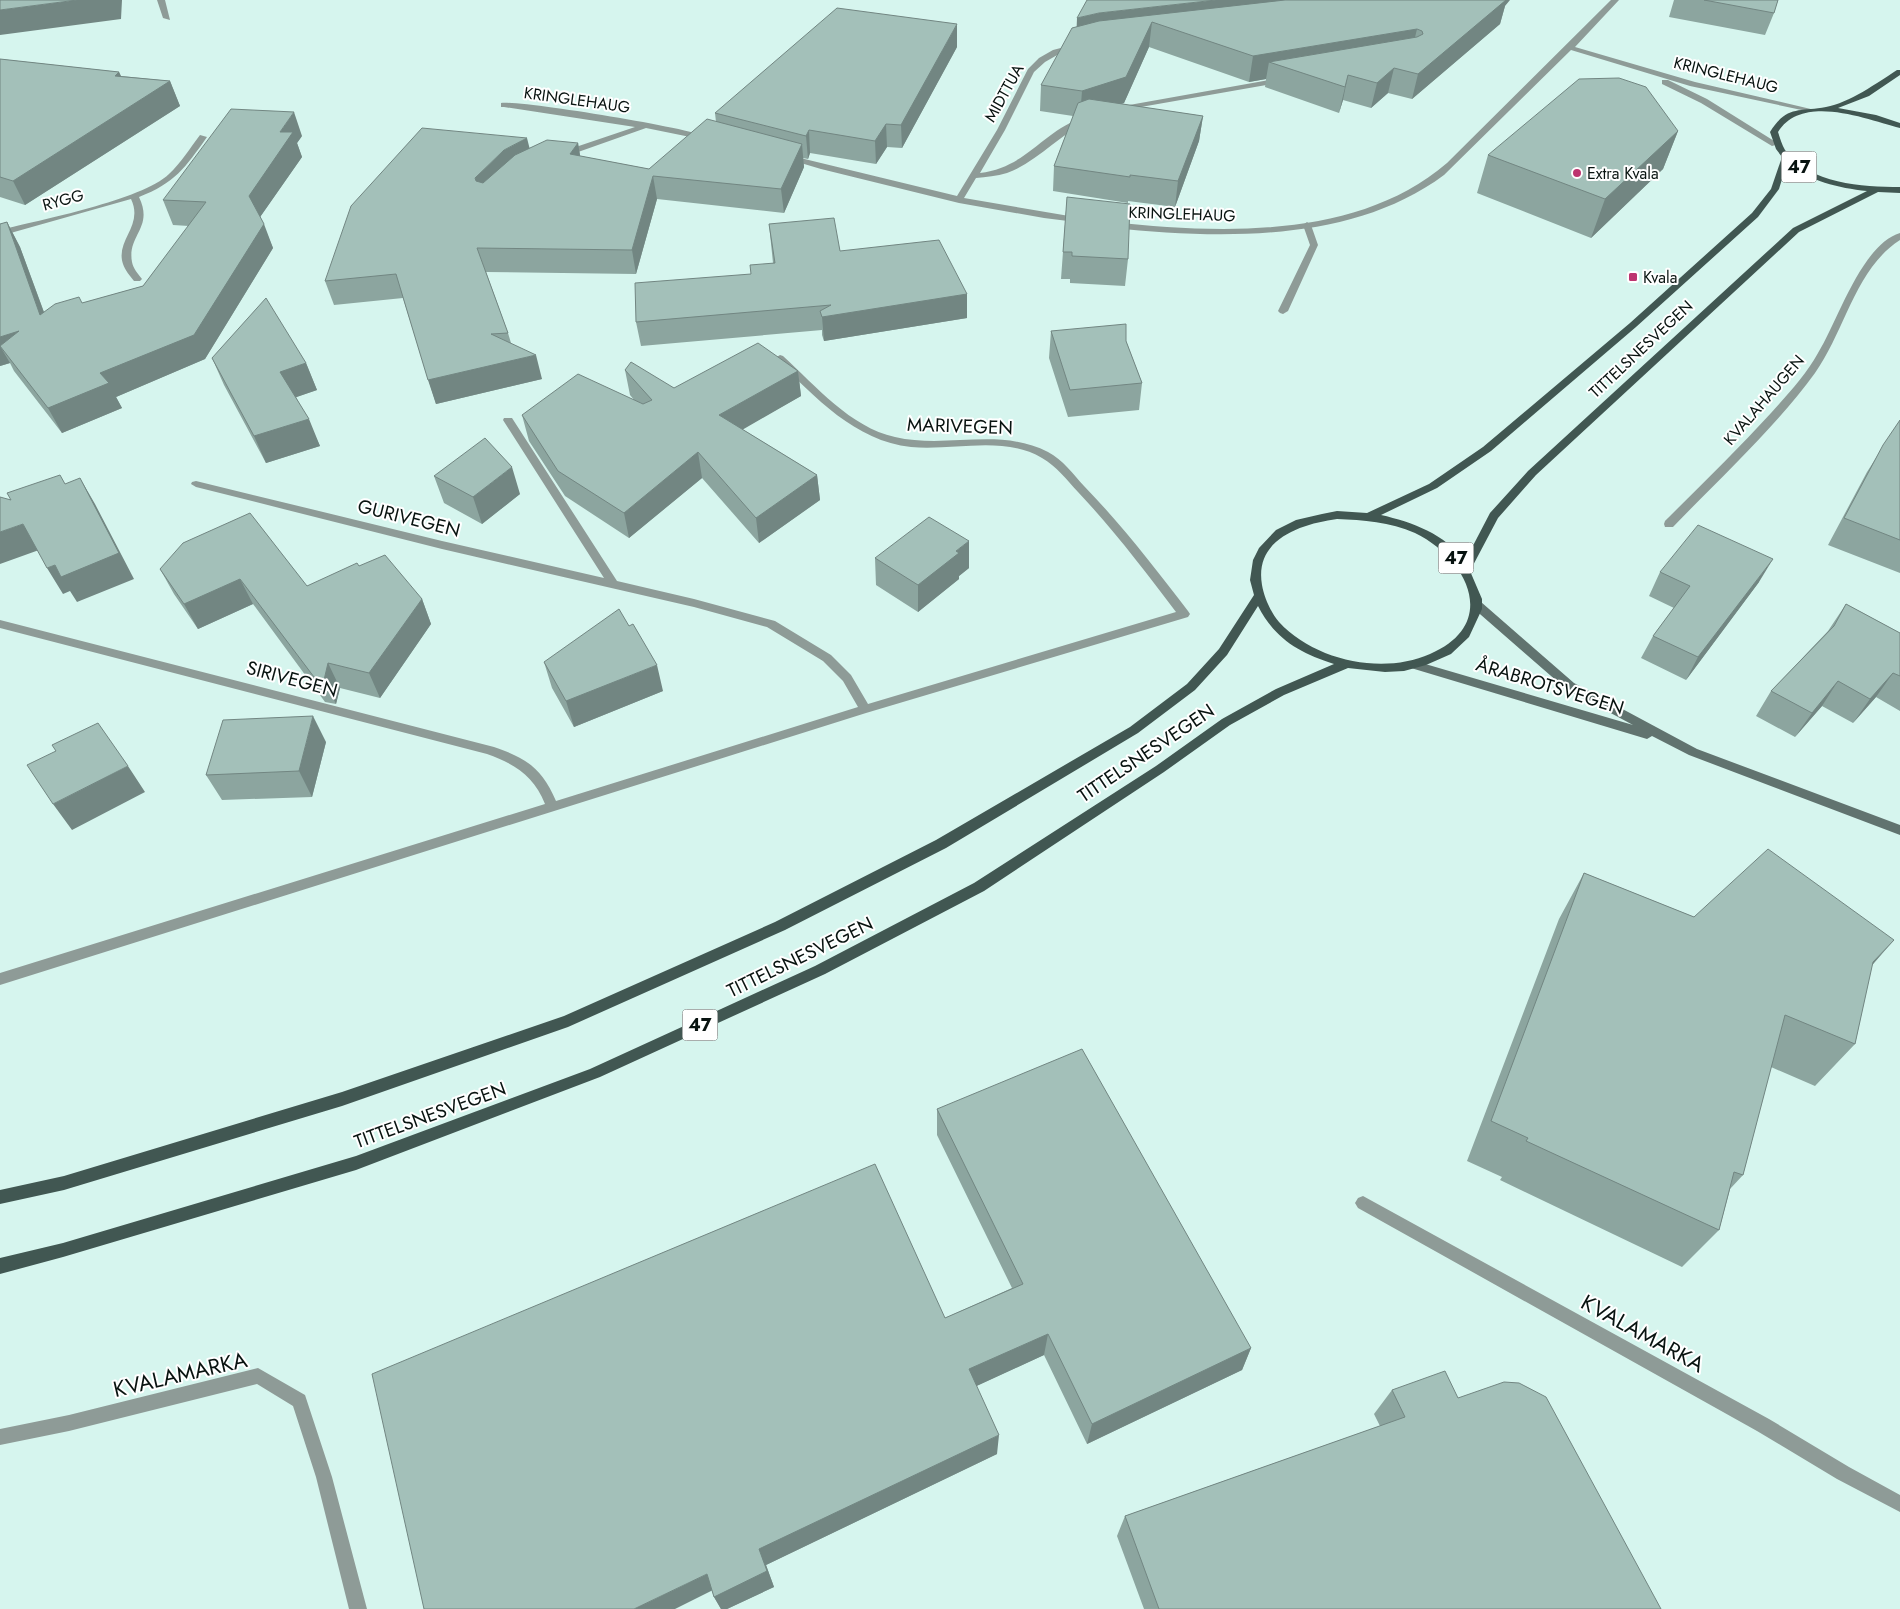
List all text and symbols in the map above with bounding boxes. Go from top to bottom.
street label: KRINGLEHAUG [1671,51,1781,99]
street label: MIDTTUA [979,59,1030,126]
street label: KRINGLEHAUG [522,81,632,119]
road number: 47 [1782,152,1816,182]
place label: Extra Kvala [1587,162,1659,185]
marker: Extra Kvala [1571,167,1583,179]
street label: RYGG [40,183,86,217]
street label: KRINGLEHAUG [1128,201,1236,227]
place label: Kvala [1643,266,1677,289]
marker: Kvala [1627,271,1639,283]
street label: TITTELSNESVEGEN [1584,295,1698,403]
street label: KVALAHAUGEN [1718,350,1810,450]
street label: MARIVEGEN [906,411,1014,441]
street label: GURIVEGEN [355,492,463,544]
road number: 47 [1438,542,1474,574]
street label: ÅRABROTSVEGEN [1473,651,1627,721]
street label: SIRIVEGEN [243,654,341,704]
street label: TITTELSNESVEGEN [1072,697,1220,809]
street label: TITTELSNESVEGEN [722,910,878,1004]
road number: 47 [682,1010,718,1040]
street label: TITTELSNESVEGEN [350,1075,510,1155]
street label: KVALAMARKA [1575,1286,1711,1380]
street label: KVALAMARKA [110,1343,251,1405]

